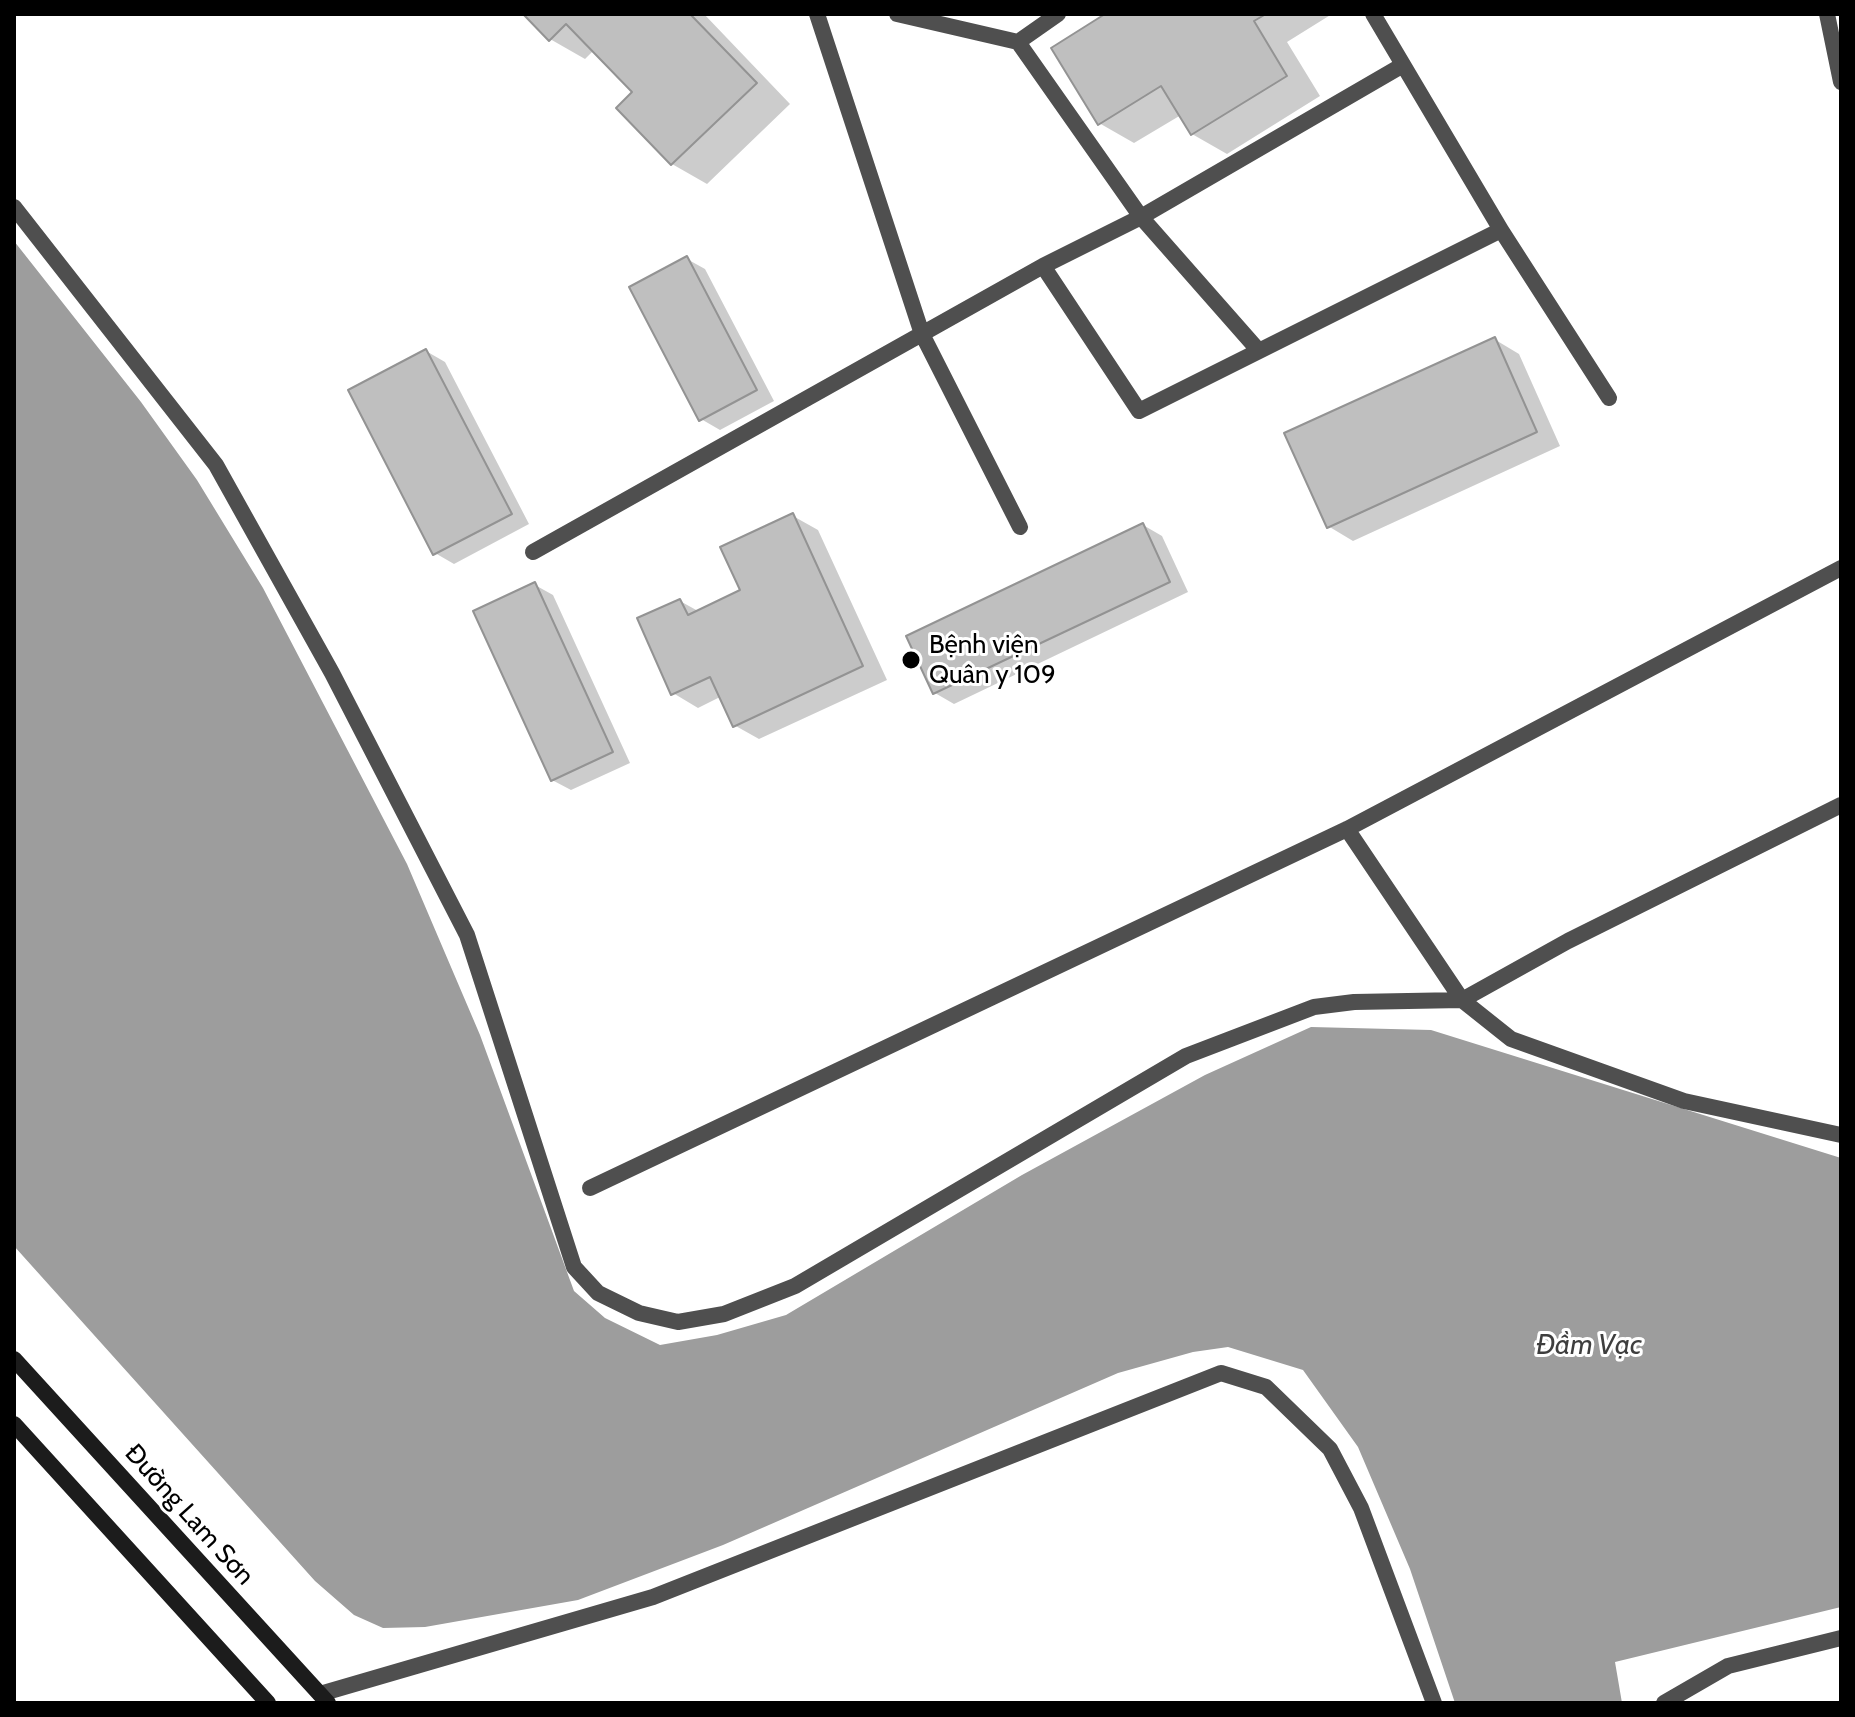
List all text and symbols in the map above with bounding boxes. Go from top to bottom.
place label: Bệnh viện Quân y 109 [929,629,1056,690]
marker: Bệnh viện Quân y 109 [900,649,922,671]
water label: Đầm Vạc [1536,1329,1642,1363]
street label: Đường Lam Sơn [118,1438,260,1592]

